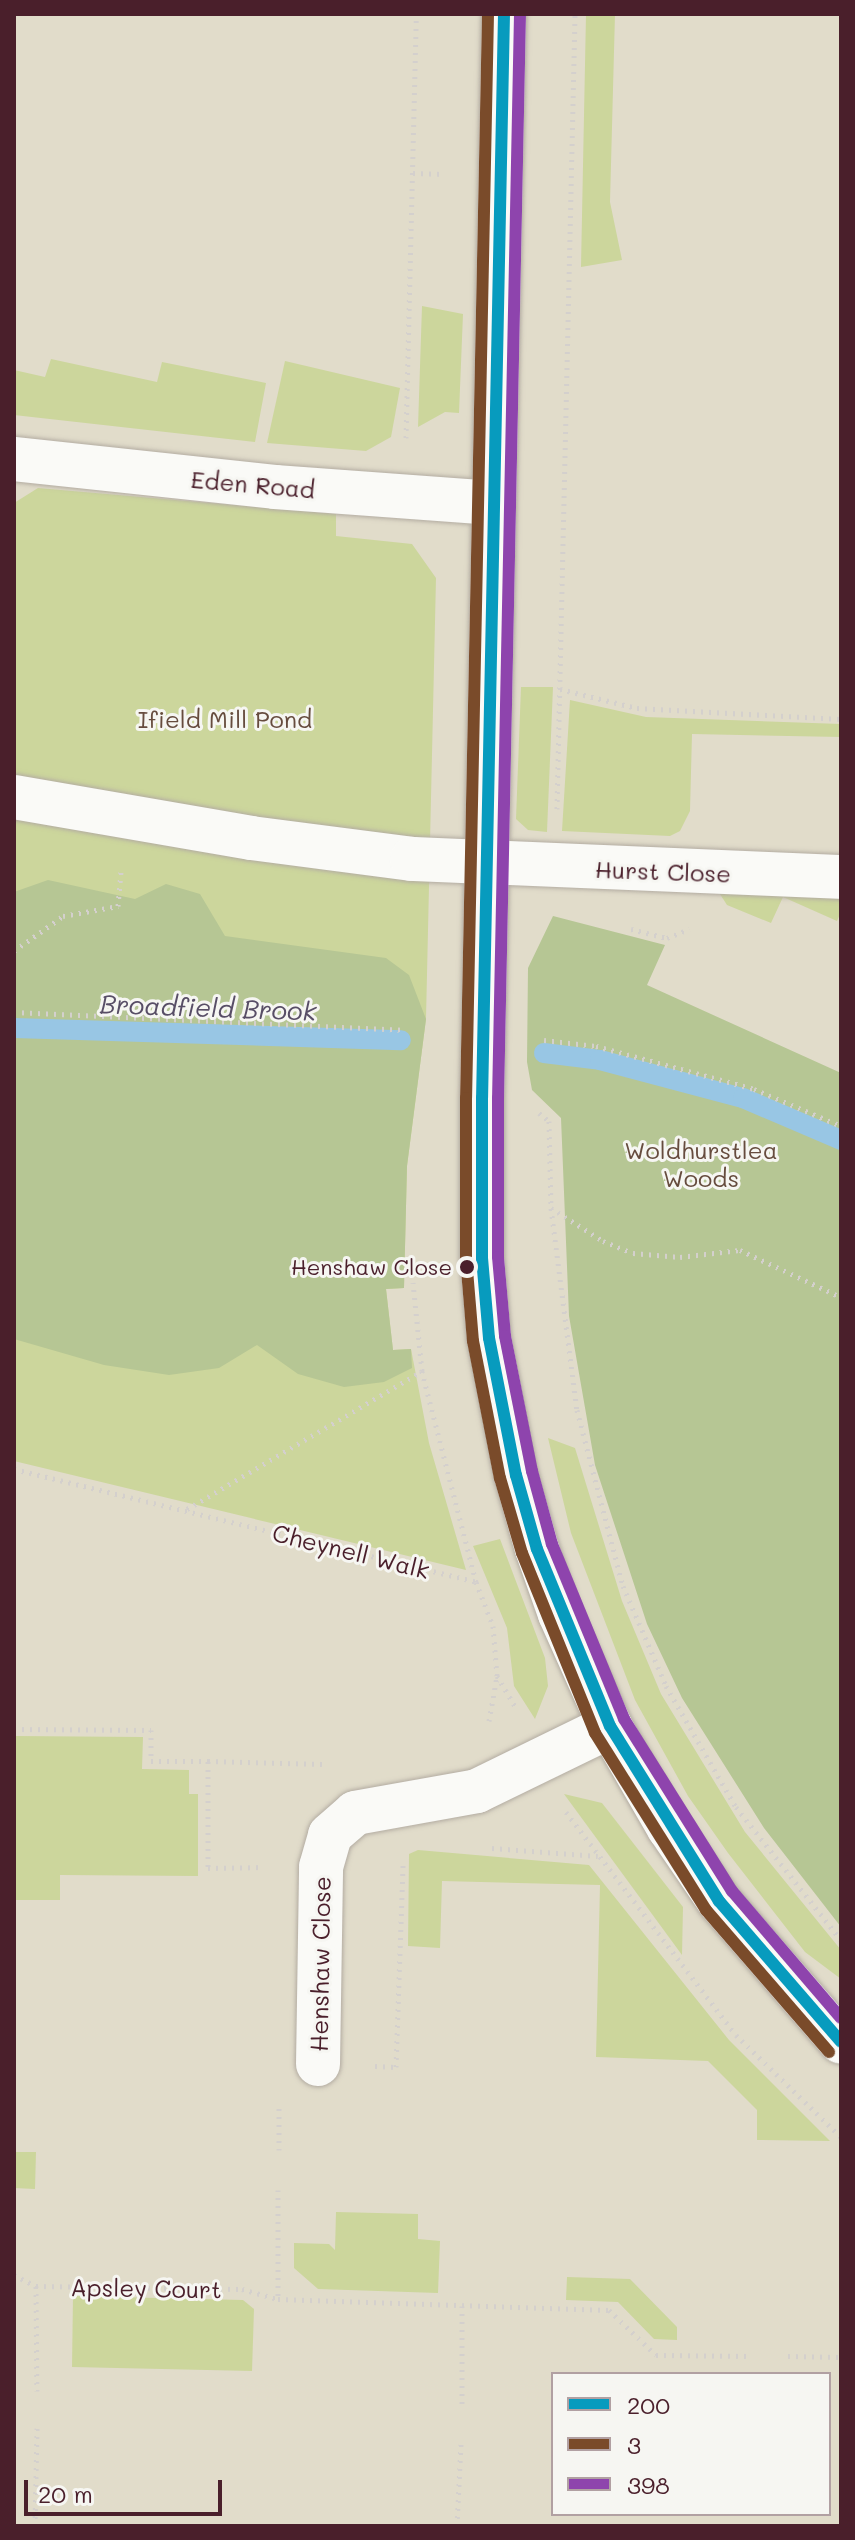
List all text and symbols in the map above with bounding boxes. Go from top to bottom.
street label: Eden Road [190,464,316,504]
park label: Ifield Mill Pond [138,705,312,733]
street label: Hurst Close [594,854,732,888]
water label: Broadfield Brook [99,989,317,1027]
park label: Woldhurstlea Woods [624,1136,778,1192]
place label: Henshaw Close [291,1254,452,1280]
marker: Henshaw Close [459,1259,475,1275]
street label: Cheynell Walk [270,1518,432,1584]
street label: Henshaw Close [304,1876,336,2052]
street label: Apsley Court [70,2272,222,2304]
legend [551,2372,831,2516]
text: 200 [627,2389,670,2420]
text: 3 [627,2429,641,2460]
scale bar [28,2464,226,2514]
text: 398 [627,2469,670,2500]
text: 20 m [38,2478,93,2509]

